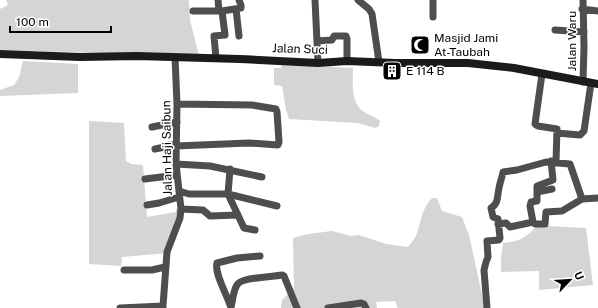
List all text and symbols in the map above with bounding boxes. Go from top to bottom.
scale bar [10,8,111,34]
street label: Jalan Waru [565,11,579,71]
text: 100 m [16,15,49,29]
place label: Masjid Jami At-Taubah [434,31,498,59]
mosque icon: Masjid Jami At-Taubah [409,34,431,56]
street label: Jalan Suci [272,41,328,57]
building icon: E 114 B [381,60,403,82]
place label: E 114 B [406,64,445,78]
street label: Jalan Haji Saibun [159,100,175,196]
north arrow [550,260,590,300]
text: U [572,270,586,282]

